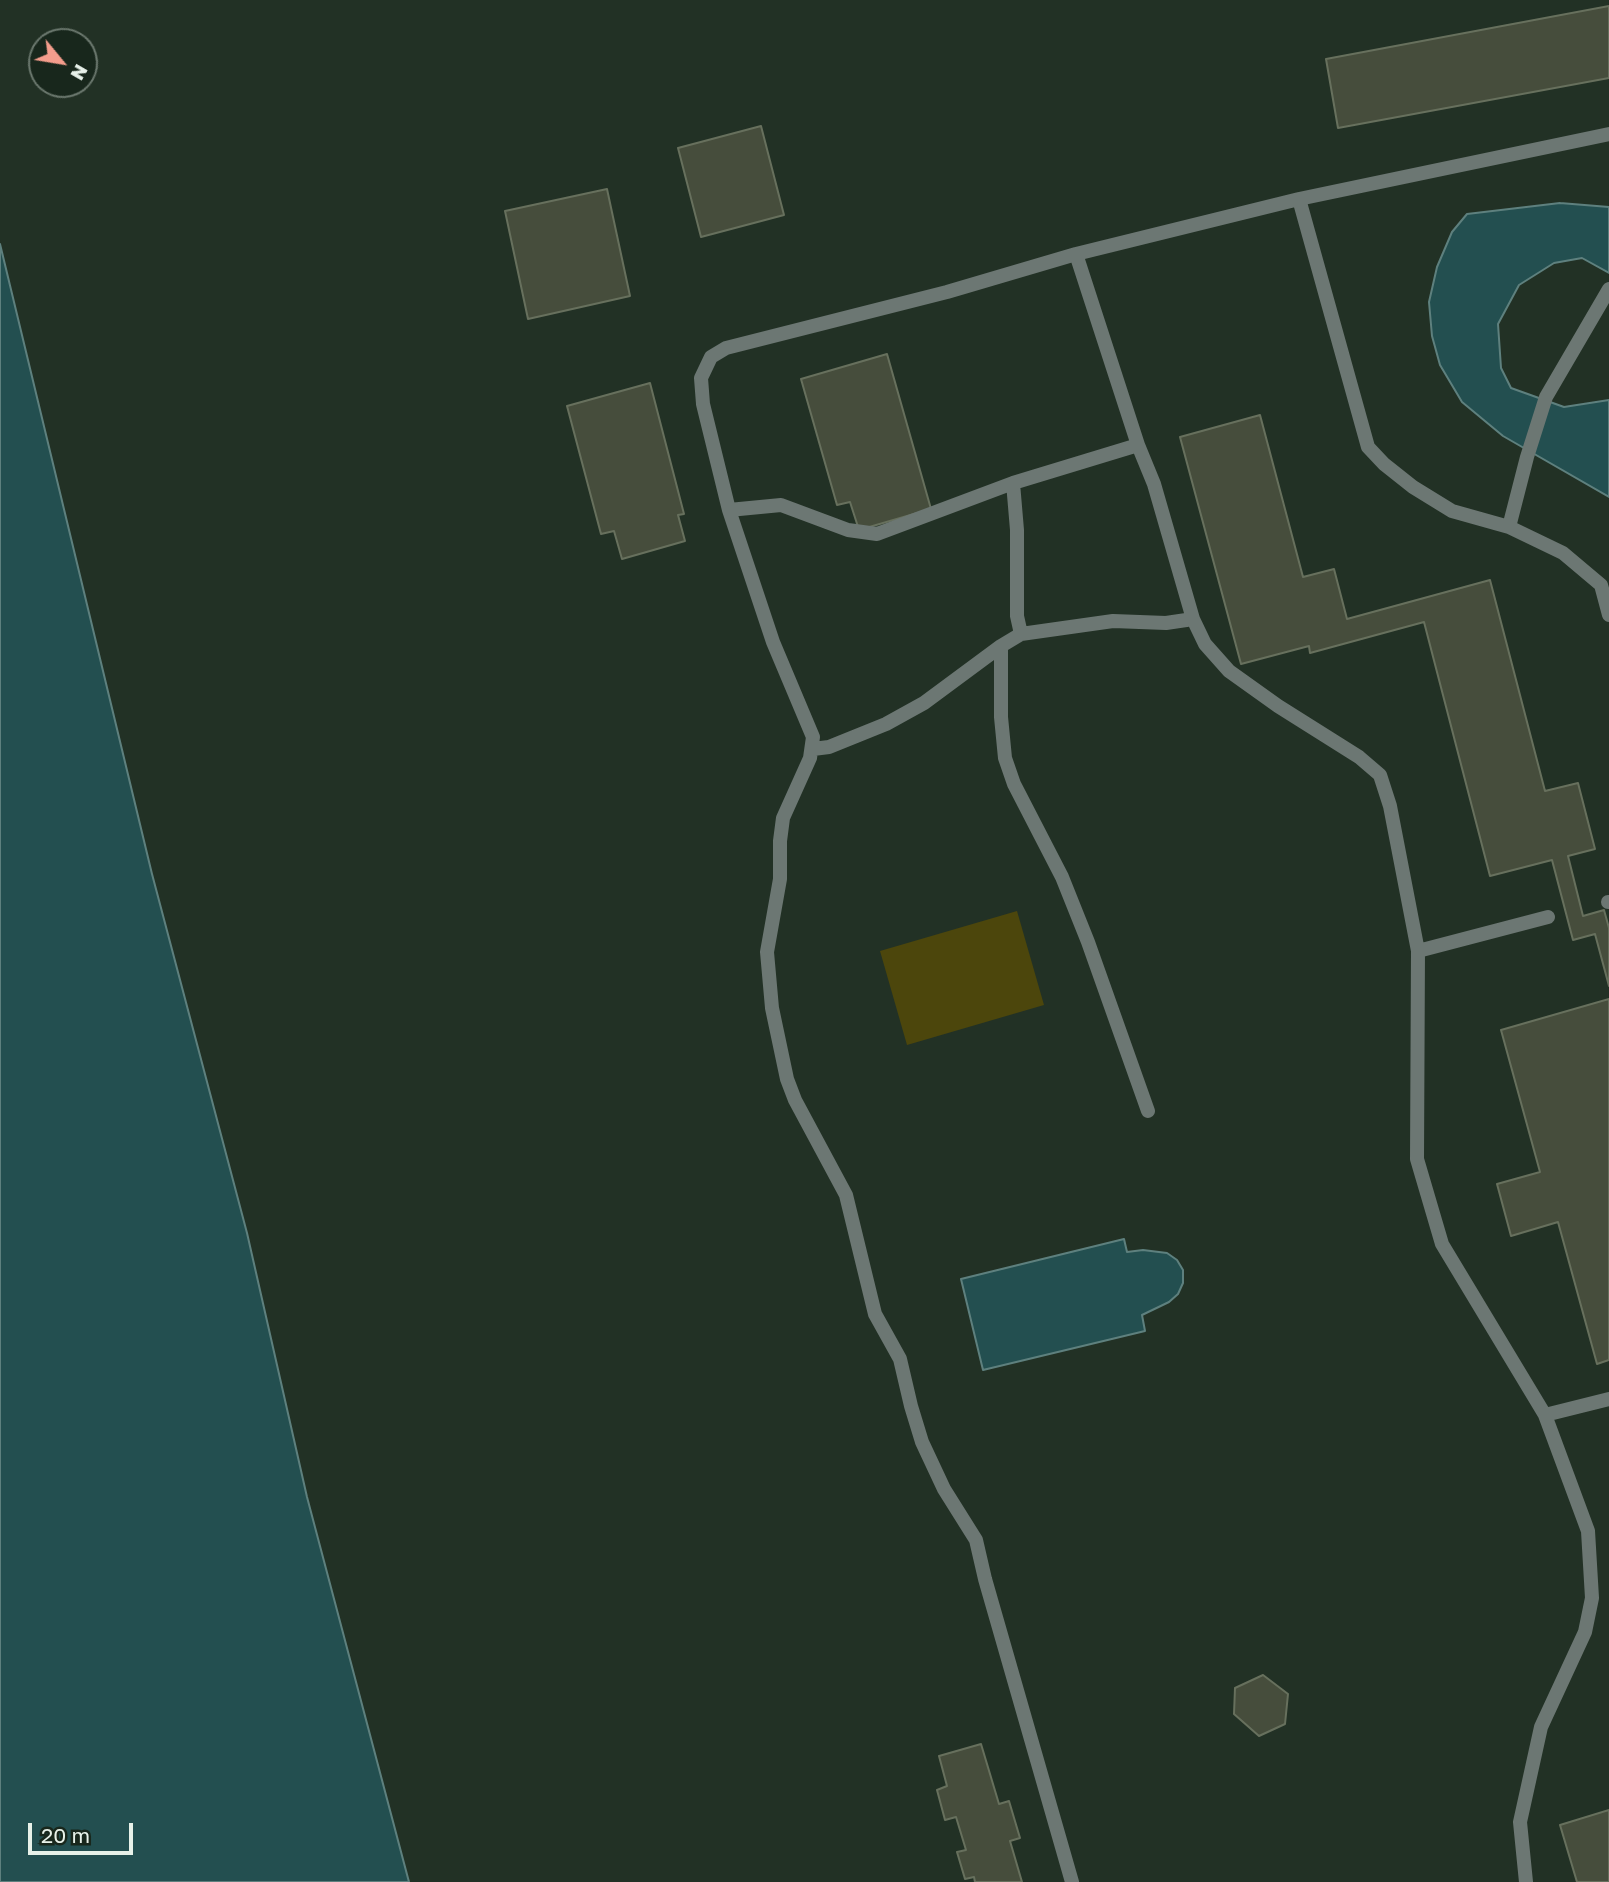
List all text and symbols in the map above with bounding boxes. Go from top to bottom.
north arrow [28,28,98,98]
text: N [66,61,93,85]
scale bar [32,1808,136,1852]
text: 20 m [41,1822,90,1848]

